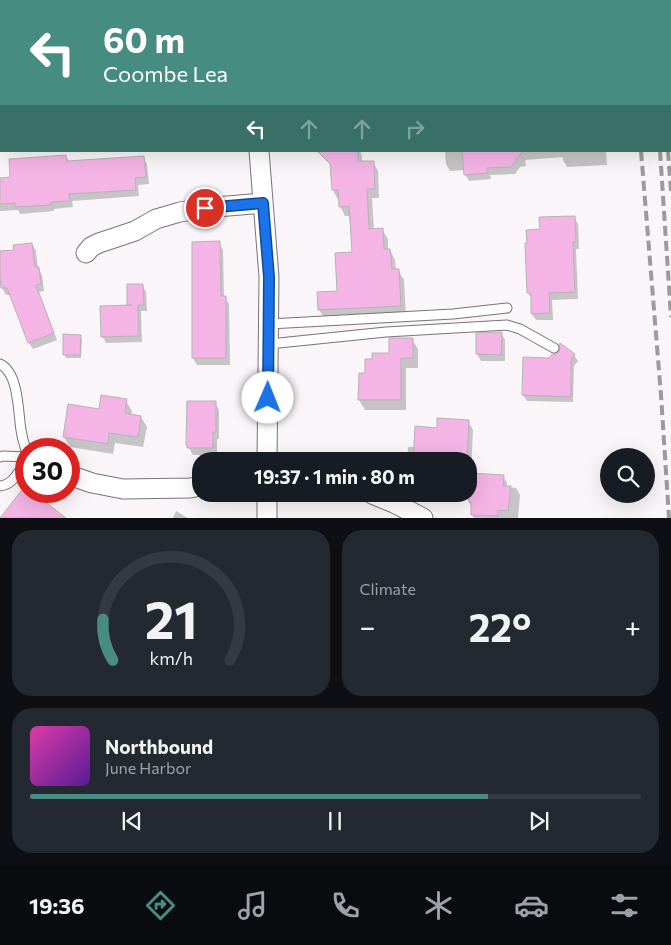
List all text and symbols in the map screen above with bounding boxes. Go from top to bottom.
text: 60 m [103,17,185,60]
icon: left [20,20,85,85]
text: Coombe Lea [103,60,228,87]
icon: left [242,115,270,143]
icon: ahead [295,115,323,143]
icon: ahead [348,115,376,143]
icon: right [401,115,429,143]
pin [184,187,226,229]
icon: arrive [191,194,219,222]
position arrow [241,371,293,423]
speed limit sign: 30 [15,438,80,503]
map controls [600,448,655,503]
button: search [600,448,655,503]
text: 19:37 · 1 min · 80 m [254,465,415,488]
text: Climate [360,579,416,598]
text: 21 [144,586,197,650]
text: 22° [469,603,531,650]
text: − [360,609,375,643]
text: + [625,609,641,643]
text: km/h [149,647,192,669]
text: Northbound [105,735,213,758]
text: June Harbor [105,758,191,777]
icon: previous [118,807,146,835]
icon: pause [321,807,349,835]
icon: next [525,807,553,835]
icon: directions [143,888,178,923]
icon: music [235,888,270,923]
icon: phone [328,888,363,923]
icon: climate [421,888,456,923]
icon: car [514,888,549,923]
icon: filters [607,888,642,923]
text: 19:36 [29,892,85,919]

